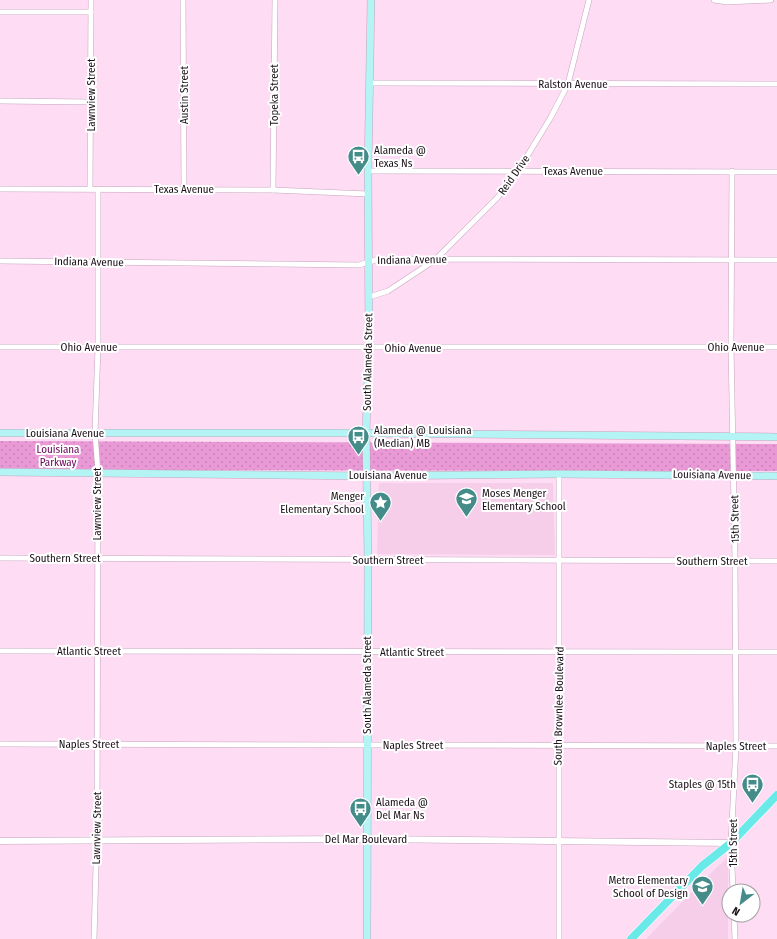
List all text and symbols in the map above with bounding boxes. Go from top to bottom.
street label: Lawnview Street [85,58,98,132]
street label: Topeka Street [268,64,281,126]
street label: Austin Street [178,66,191,124]
street label: Ralston Avenue [538,78,608,91]
bus stop icon: Alameda @ Texas Ns [345,143,371,176]
place label: Alameda @ Texas Ns [374,144,426,170]
street label: Reid Drive [496,153,532,197]
street label: Texas Avenue [543,165,603,178]
street label: Texas Avenue [154,183,214,196]
street label: Indiana Avenue [377,253,447,267]
street label: Indiana Avenue [54,255,124,269]
street label: South Alameda Street [361,313,375,411]
street label: Ohio Avenue [61,341,117,354]
street label: Ohio Avenue [708,341,764,354]
street label: Ohio Avenue [385,342,441,355]
bus stop icon: Alameda @ Louisiana (Median) MB [345,423,371,456]
place label: Alameda @ Louisiana (Median) MB [374,424,472,450]
street label: Louisiana Avenue [26,427,104,440]
park label: Louisiana Parkway [37,443,80,469]
street label: Lawnview Street [91,467,104,541]
street label: Louisiana Avenue [673,468,751,482]
street label: Louisiana Avenue [349,469,427,482]
school or university icon: Moses Menger Elementary School [453,486,479,519]
place label: Moses Menger Elementary School [482,487,566,513]
place icon: Menger Elementary School [367,489,393,522]
place label: Menger Elementary School [280,490,364,516]
street label: 15th Street [728,494,742,543]
street label: Southern Street [29,552,101,565]
street label: Southern Street [352,554,424,567]
street label: Southern Street [676,555,748,568]
street label: South Alameda Street [361,636,374,734]
street label: Atlantic Street [57,645,121,658]
street label: Atlantic Street [380,646,444,659]
street label: South Brownlee Boulevard [551,646,567,766]
street label: Naples Street [59,738,120,751]
street label: Naples Street [383,739,444,752]
street label: Naples Street [706,740,767,753]
bus stop icon: Staples @ 15th [739,771,765,804]
place label: Staples @ 15th [669,778,736,791]
street label: Lawnview Street [90,791,104,865]
bus stop icon: Alameda @ Del Mar Ns [347,795,373,828]
place label: Alameda @ Del Mar Ns [376,796,428,822]
street label: 15th Street [727,818,740,867]
street label: Del Mar Boulevard [325,833,407,846]
school or university icon: Metro Elementary School of Design [690,873,716,906]
place label: Metro Elementary School of Design [609,874,688,900]
north arrow [721,883,761,923]
text: N [730,904,742,918]

